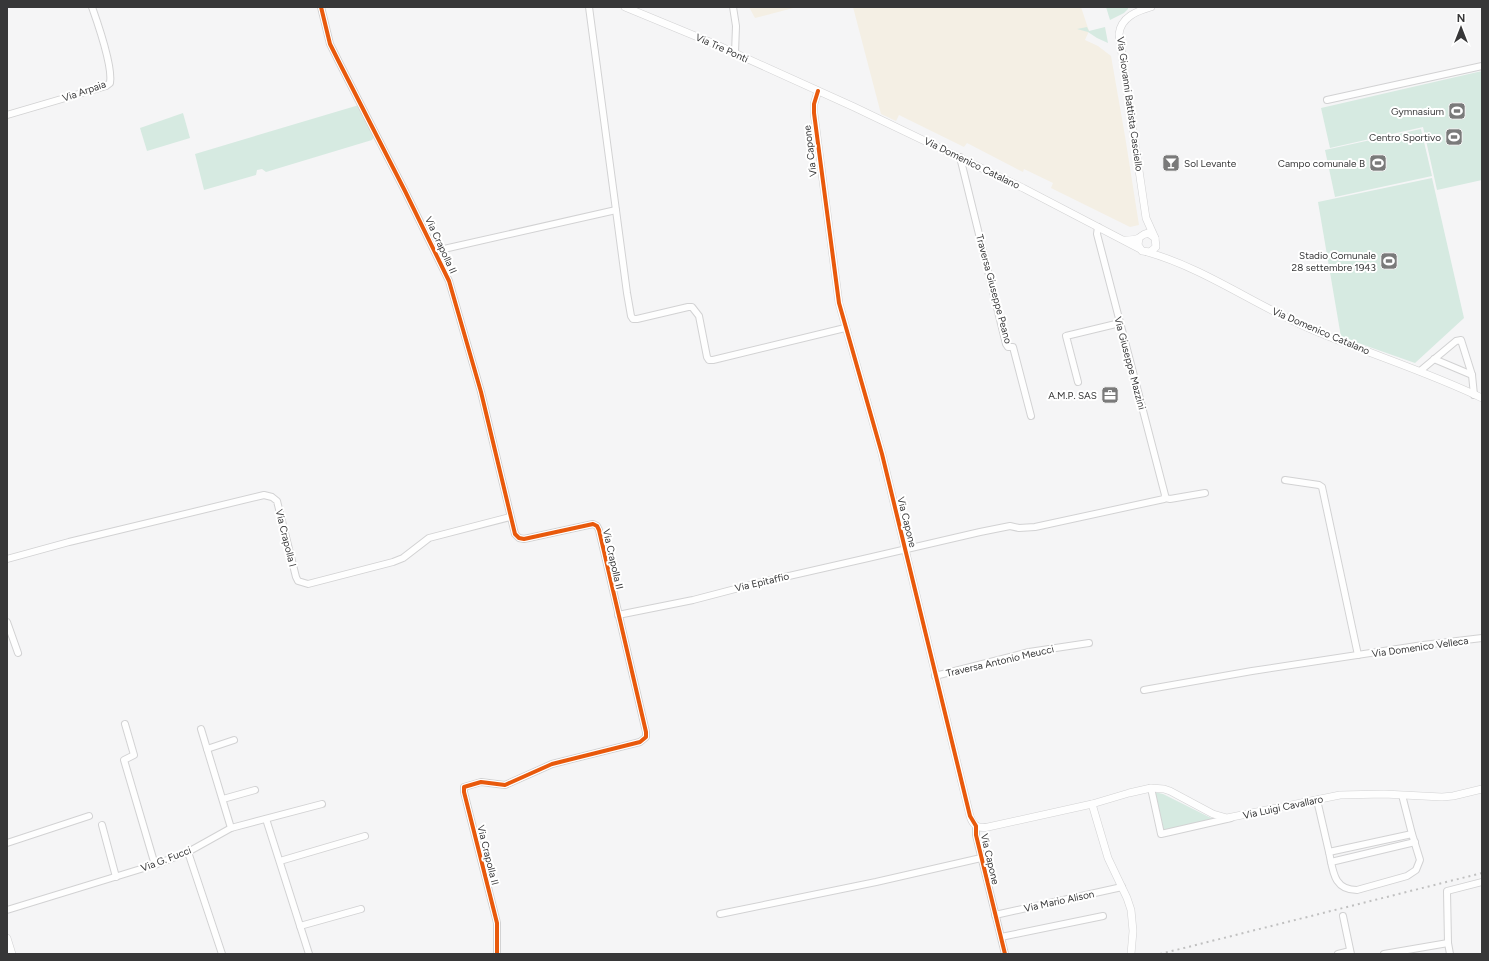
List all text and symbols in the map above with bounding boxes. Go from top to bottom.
north arrow [1441,8,1481,48]
text: N [1457,12,1465,25]
street label: Via Tre Ponti [694,31,750,65]
street label: Via Giovanni Battista Casciello [1114,36,1146,172]
street label: Via Arpaia [60,77,108,105]
sports icon: Gymnasium [1447,101,1467,121]
place label: Gymnasium [1391,105,1444,118]
street label: Via Capone [800,124,820,178]
sports icon: Centro Sportivo [1444,127,1464,147]
place label: Centro Sportivo [1369,131,1441,144]
street label: Via Domenico Catalano [922,134,1022,192]
bar icon: Sol Levante [1161,153,1181,173]
sports icon: Campo comunale B [1368,153,1388,173]
place label: Sol Levante [1184,157,1237,170]
place label: Campo comunale B [1278,157,1365,170]
street label: Via Crapolla II [422,214,460,276]
street label: Traversa Giuseppe Peano [973,233,1015,345]
place label: Stadio Comunale 28 settembre 1943 [1292,249,1377,274]
sports icon: Stadio Comunale 28 settembre 1943 [1379,251,1399,271]
street label: Via Domenico Catalano [1270,305,1372,358]
street label: Via Giuseppe Mazzini [1111,315,1149,411]
office icon: A.M.P. SAS [1100,385,1120,405]
place label: A.M.P. SAS [1048,389,1097,402]
street label: Via Capone [894,495,920,549]
street label: Via Crapolla I [273,508,299,568]
street label: Via Crapolla II [600,528,626,590]
street label: Via Epitaffio [734,569,791,595]
street label: Via Domenico Velleca [1371,634,1469,660]
street label: Traversa Antonio Meucci [945,642,1055,680]
street label: Via Luigi Cavallaro [1242,792,1324,822]
street label: Via Crapolla II [474,824,502,886]
street label: Via Capone [978,832,1002,886]
street label: Via G. Fucci [139,843,193,875]
street label: Via Mario Alison [1023,887,1096,915]

